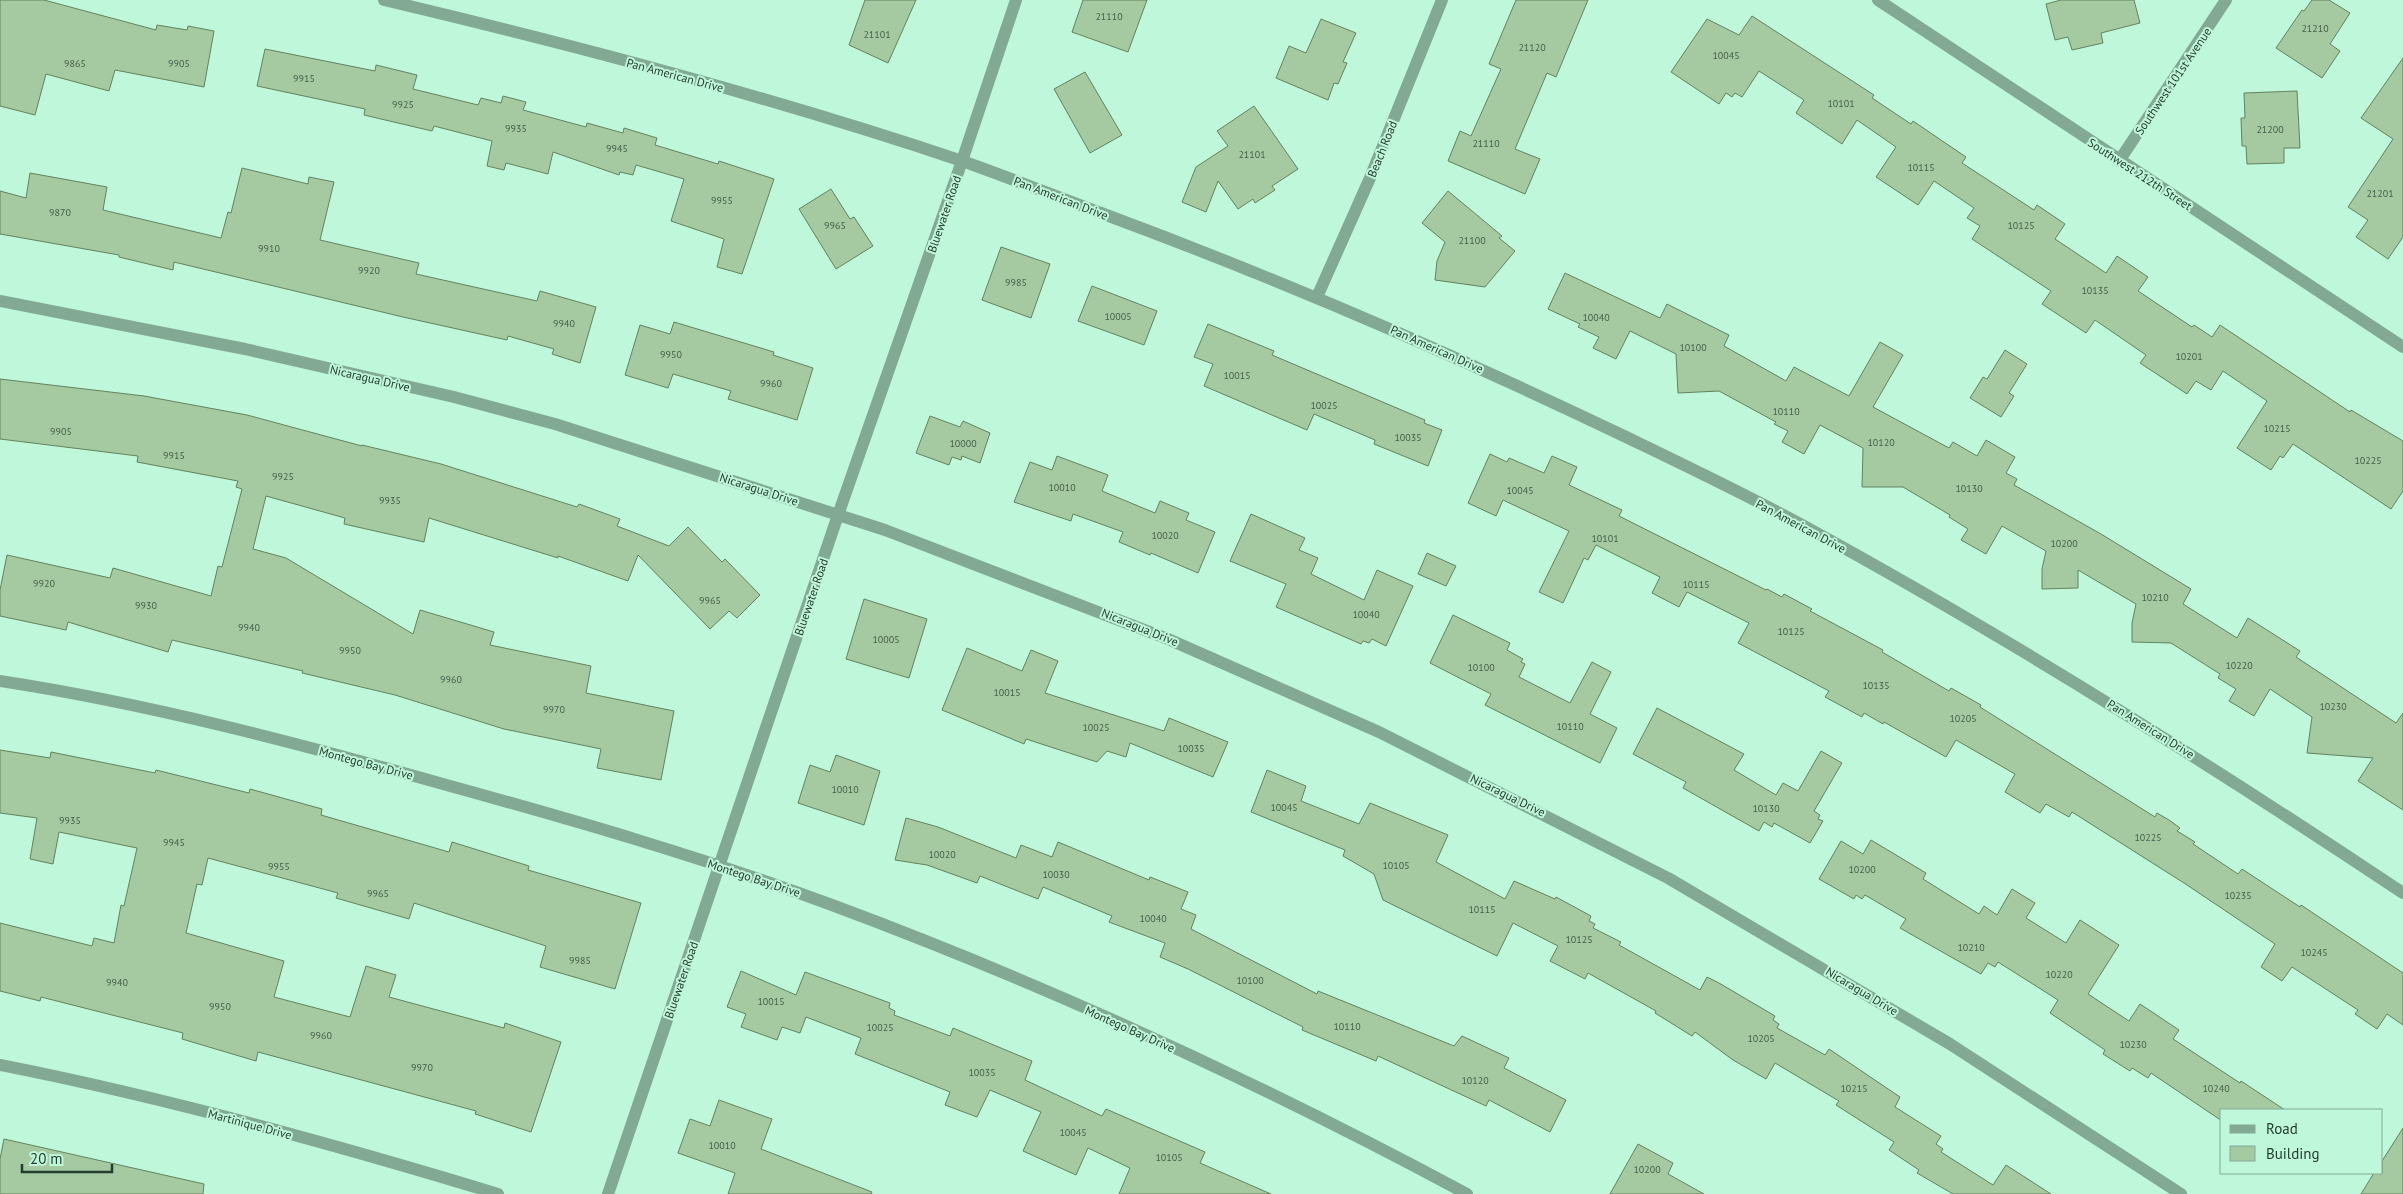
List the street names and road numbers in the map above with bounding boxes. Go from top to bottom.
street label: Southwest 101st Avenue [2132,25,2214,137]
street label: Pan American Drive [625,55,725,95]
street label: Beach Road [1364,119,1400,179]
street label: Southwest 212th Street [2085,135,2195,213]
street label: Pan American Drive [1012,173,1110,223]
street label: Bluewater Road [924,174,964,254]
street label: Pan American Drive [1388,322,1486,376]
street label: Nicaragua Drive [329,362,411,394]
street label: Nicaragua Drive [718,469,800,509]
street label: Pan American Drive [1753,496,1849,556]
street label: Bluewater Road [791,557,831,637]
street label: Nicaragua Drive [1099,605,1181,649]
street label: Pan American Drive [2105,696,2197,762]
street label: Montego Bay Drive [317,743,415,783]
street label: Nicaragua Drive [1468,770,1548,820]
street label: Montego Bay Drive [706,856,802,900]
street label: Bluewater Road [661,940,701,1020]
street label: Nicaragua Drive [1823,964,1901,1018]
street label: Montego Bay Drive [1083,1002,1177,1056]
street label: Martinique Drive [206,1106,294,1142]

